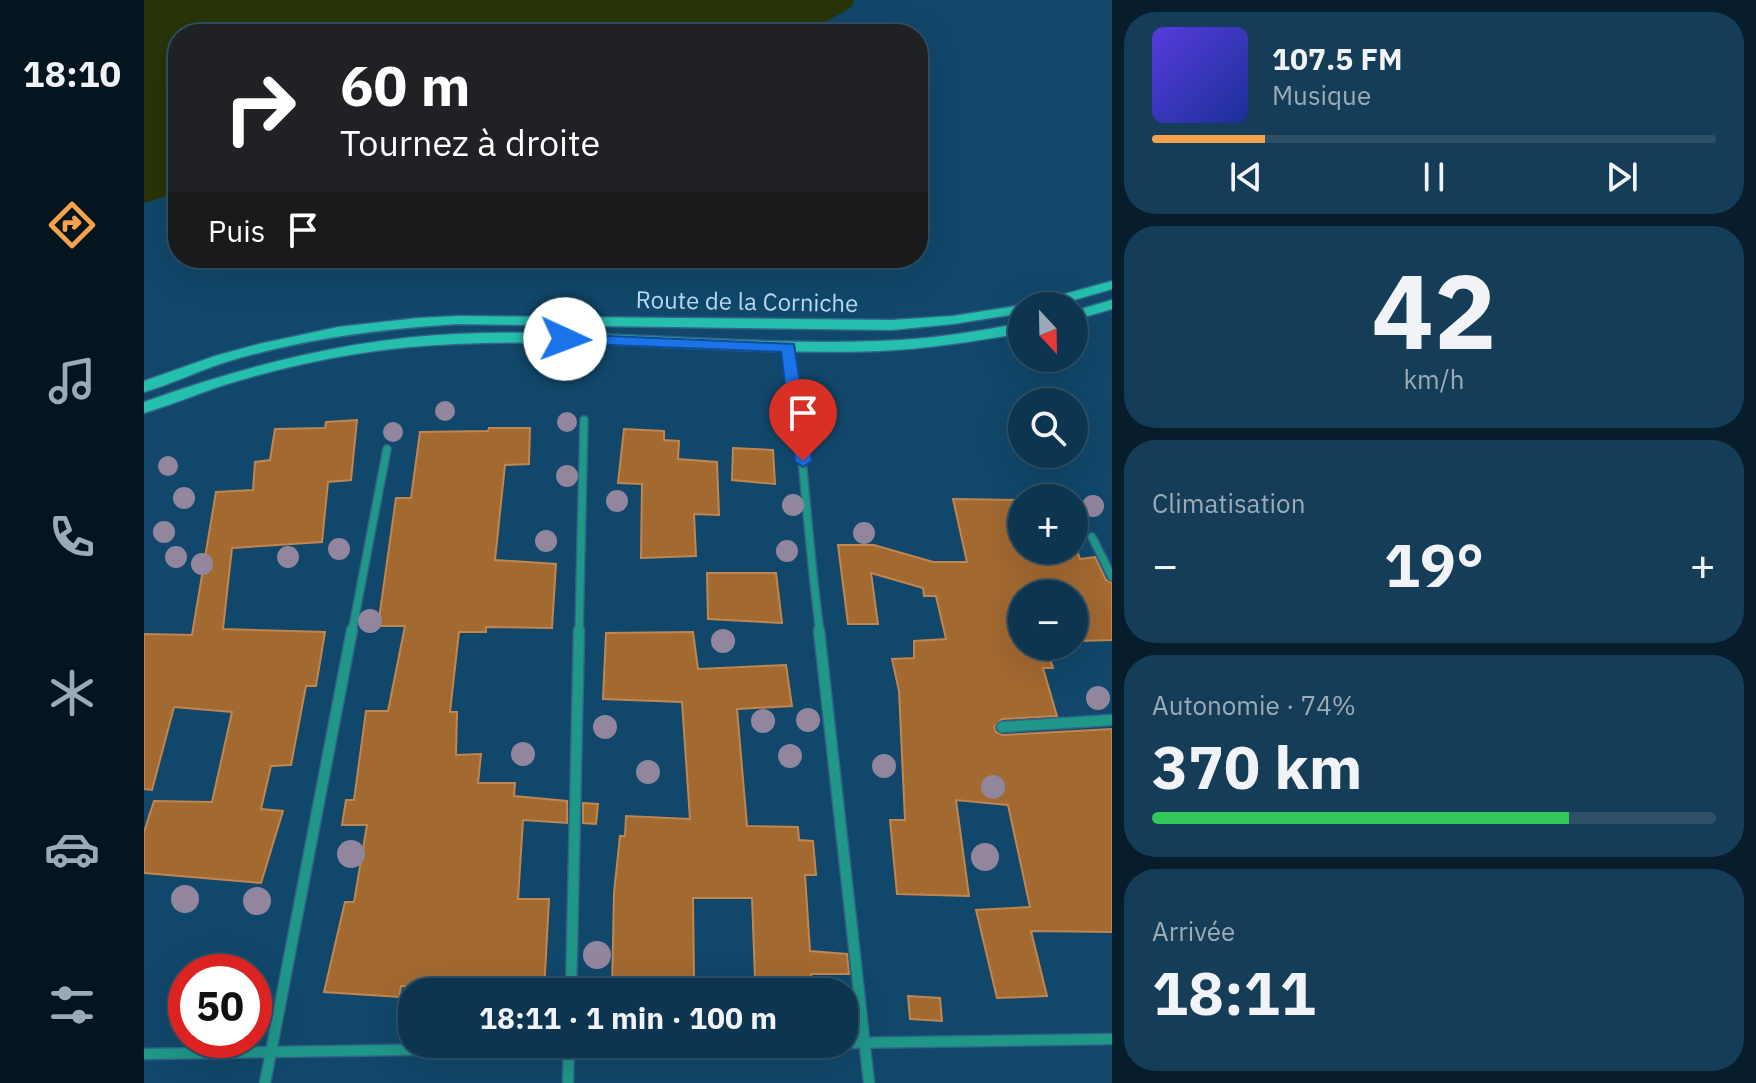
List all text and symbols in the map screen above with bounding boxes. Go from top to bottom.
text: 107.5 FM [1272,39,1403,78]
text: 60 m [340,49,470,121]
text: 18:10 [23,50,121,97]
icon: right [208,56,312,160]
text: Musique [1272,78,1371,112]
text: Tournez à droite [340,119,600,166]
icon: previous [1224,155,1268,199]
icon: pause [1412,155,1456,199]
icon: next [1600,155,1644,199]
icon: directions [44,197,100,253]
icon: arrive [281,208,325,252]
text: Puis [208,211,265,250]
text: 42 [1372,242,1496,378]
street label: Route de la Corniche [635,283,859,319]
north arrow [1008,292,1088,372]
map controls [1008,292,1088,660]
position arrow [523,297,607,381]
icon: music [44,353,100,409]
text: km/h [1403,362,1465,396]
pin [769,379,837,461]
button: search [1008,388,1088,468]
icon: arrive [781,391,825,435]
button: + [1008,484,1088,564]
text: Climatisation [1152,486,1305,520]
icon: phone [44,509,100,565]
text: 19° [1384,525,1484,604]
text: − [1152,536,1178,593]
text: + [1690,536,1716,593]
button: − [1008,580,1088,660]
icon: climate [44,665,100,721]
text: Autonomie · 74% [1152,688,1356,722]
text: 370 km [1152,727,1362,806]
icon: car [44,821,100,877]
text: Arrivée [1152,914,1235,948]
text: 18:11 [1152,953,1316,1032]
speed limit sign: 50 [168,954,272,1058]
icon: filters [44,977,100,1033]
text: 18:11 · 1 min · 100 m [479,998,777,1037]

